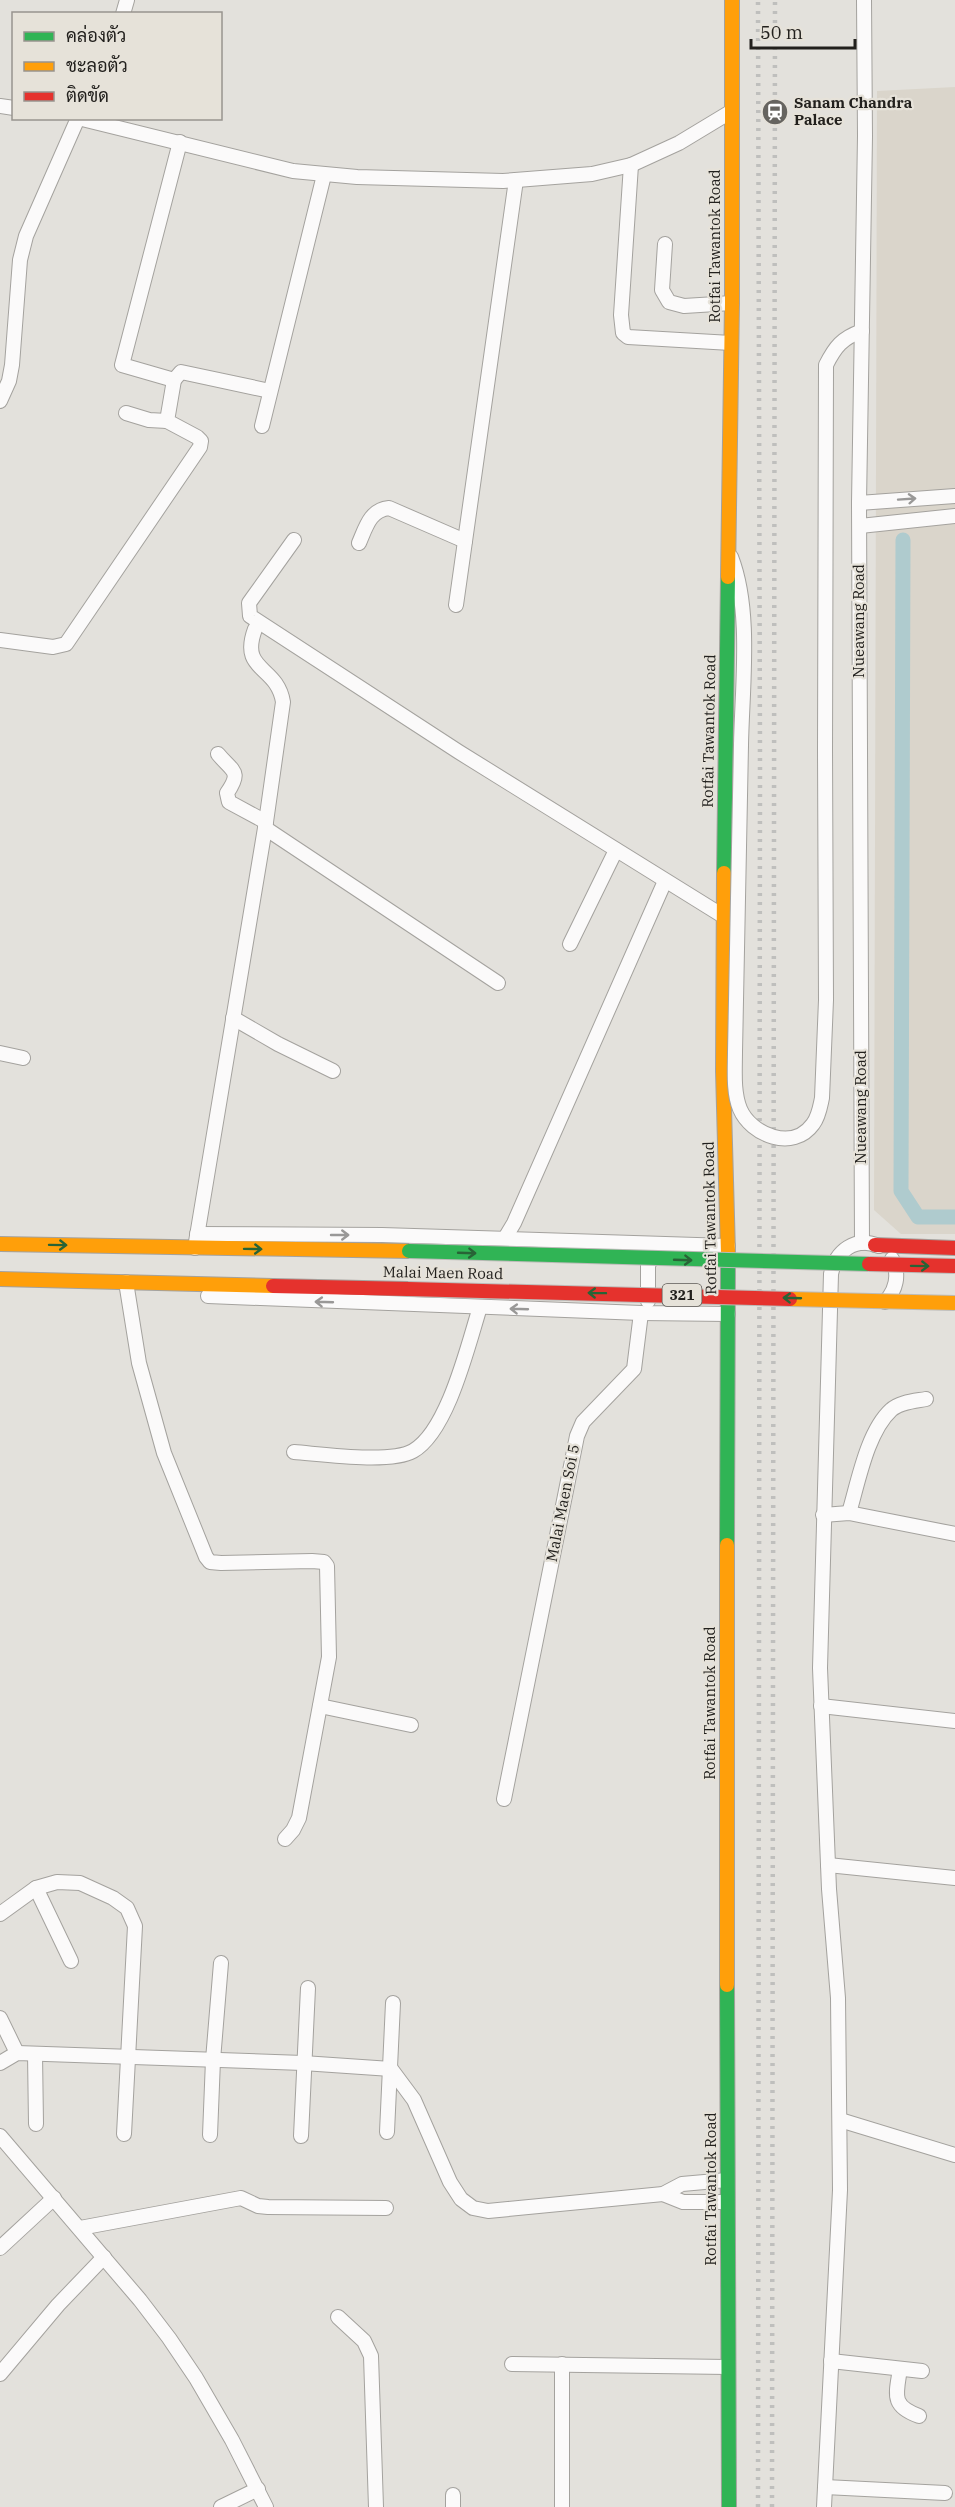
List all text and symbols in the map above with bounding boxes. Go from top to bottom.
legend [12,12,222,120]
scale bar [751,12,854,50]
text: 50 m [760,21,803,44]
text: คล่องตัว [66,24,126,47]
text: ชะลอตัว [66,54,128,77]
text: ติดขัด [66,84,109,107]
place label: Sanam Chandra Palace [794,93,913,129]
station icon: Sanam Chandra Palace [760,97,790,127]
street label: Rotfai Tawantok Road [705,169,724,323]
one-way arrow [897,493,917,504]
street label: Nueawang Road [849,564,868,678]
street label: Rotfai Tawantok Road [698,654,719,808]
street label: Nueawang Road [851,1050,870,1164]
street label: Rotfai Tawantok Road [699,1141,720,1295]
one-way arrow [329,1229,349,1241]
one-way arrow [48,1240,68,1251]
one-way arrow [243,1243,263,1255]
one-way arrow [457,1248,477,1259]
one-way arrow [673,1255,693,1266]
one-way arrow [910,1260,930,1271]
street label: Malai Maen Road [383,1262,503,1283]
road number: 321 [662,1284,702,1306]
one-way arrow [587,1287,607,1299]
one-way arrow [782,1292,802,1304]
one-way arrow [315,1296,335,1307]
one-way arrow [510,1303,530,1314]
street label: Malai Maen Soi 5 [542,1443,583,1563]
street label: Rotfai Tawantok Road [700,1626,719,1780]
street label: Rotfai Tawantok Road [701,2112,720,2266]

